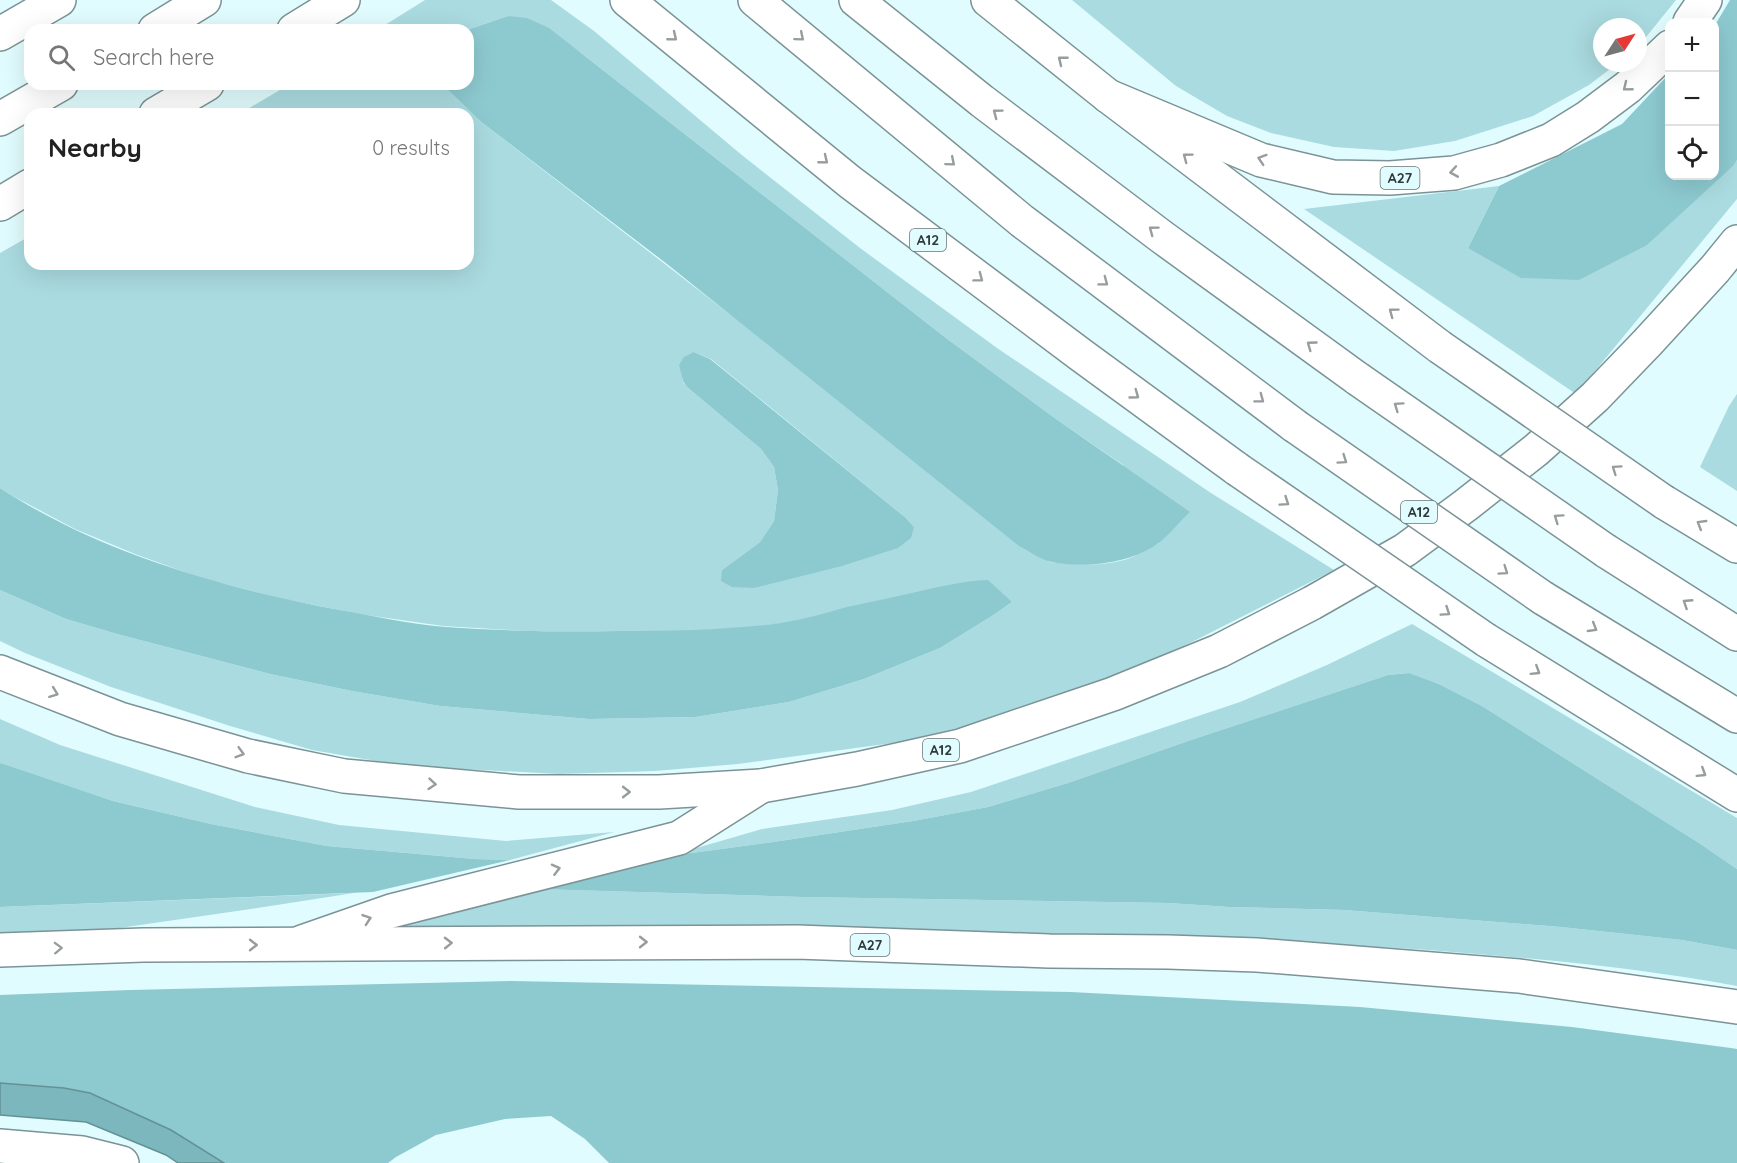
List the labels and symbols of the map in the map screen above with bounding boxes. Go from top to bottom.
north arrow [1593,18,1647,72]
one-way arrow [666,30,677,41]
one-way arrow [793,30,804,41]
one-way arrow [1058,56,1069,67]
one-way arrow [1623,80,1634,91]
one-way arrow [993,109,1004,120]
one-way arrow [817,153,828,164]
one-way arrow [1183,153,1194,164]
one-way arrow [944,154,955,165]
one-way arrow [1257,154,1268,167]
one-way arrow [1449,165,1459,178]
road number: A27 [1380,167,1420,189]
one-way arrow [1149,226,1160,237]
road number: A12 [910,229,946,251]
one-way arrow [972,271,983,282]
one-way arrow [1097,275,1108,286]
one-way arrow [1389,309,1400,320]
one-way arrow [1307,341,1318,352]
one-way arrow [1129,388,1140,399]
one-way arrow [1253,392,1264,403]
one-way arrow [1394,402,1405,413]
one-way arrow [1337,453,1348,464]
one-way arrow [1612,465,1623,476]
one-way arrow [1278,495,1289,506]
road number: A12 [1401,501,1437,523]
one-way arrow [1554,514,1565,525]
one-way arrow [1697,519,1707,531]
one-way arrow [1497,564,1508,575]
one-way arrow [1683,600,1694,611]
one-way arrow [1439,605,1450,616]
one-way arrow [1587,621,1597,633]
one-way arrow [1530,663,1540,675]
one-way arrow [48,686,59,698]
road number: A12 [923,739,959,761]
one-way arrow [234,746,245,758]
one-way arrow [1695,766,1706,777]
one-way arrow [427,777,436,790]
one-way arrow [622,786,631,798]
one-way arrow [551,864,561,877]
one-way arrow [361,914,372,927]
road number: A27 [850,934,890,956]
one-way arrow [639,936,648,948]
one-way arrow [444,937,453,949]
one-way arrow [249,939,258,951]
one-way arrow [54,942,63,954]

